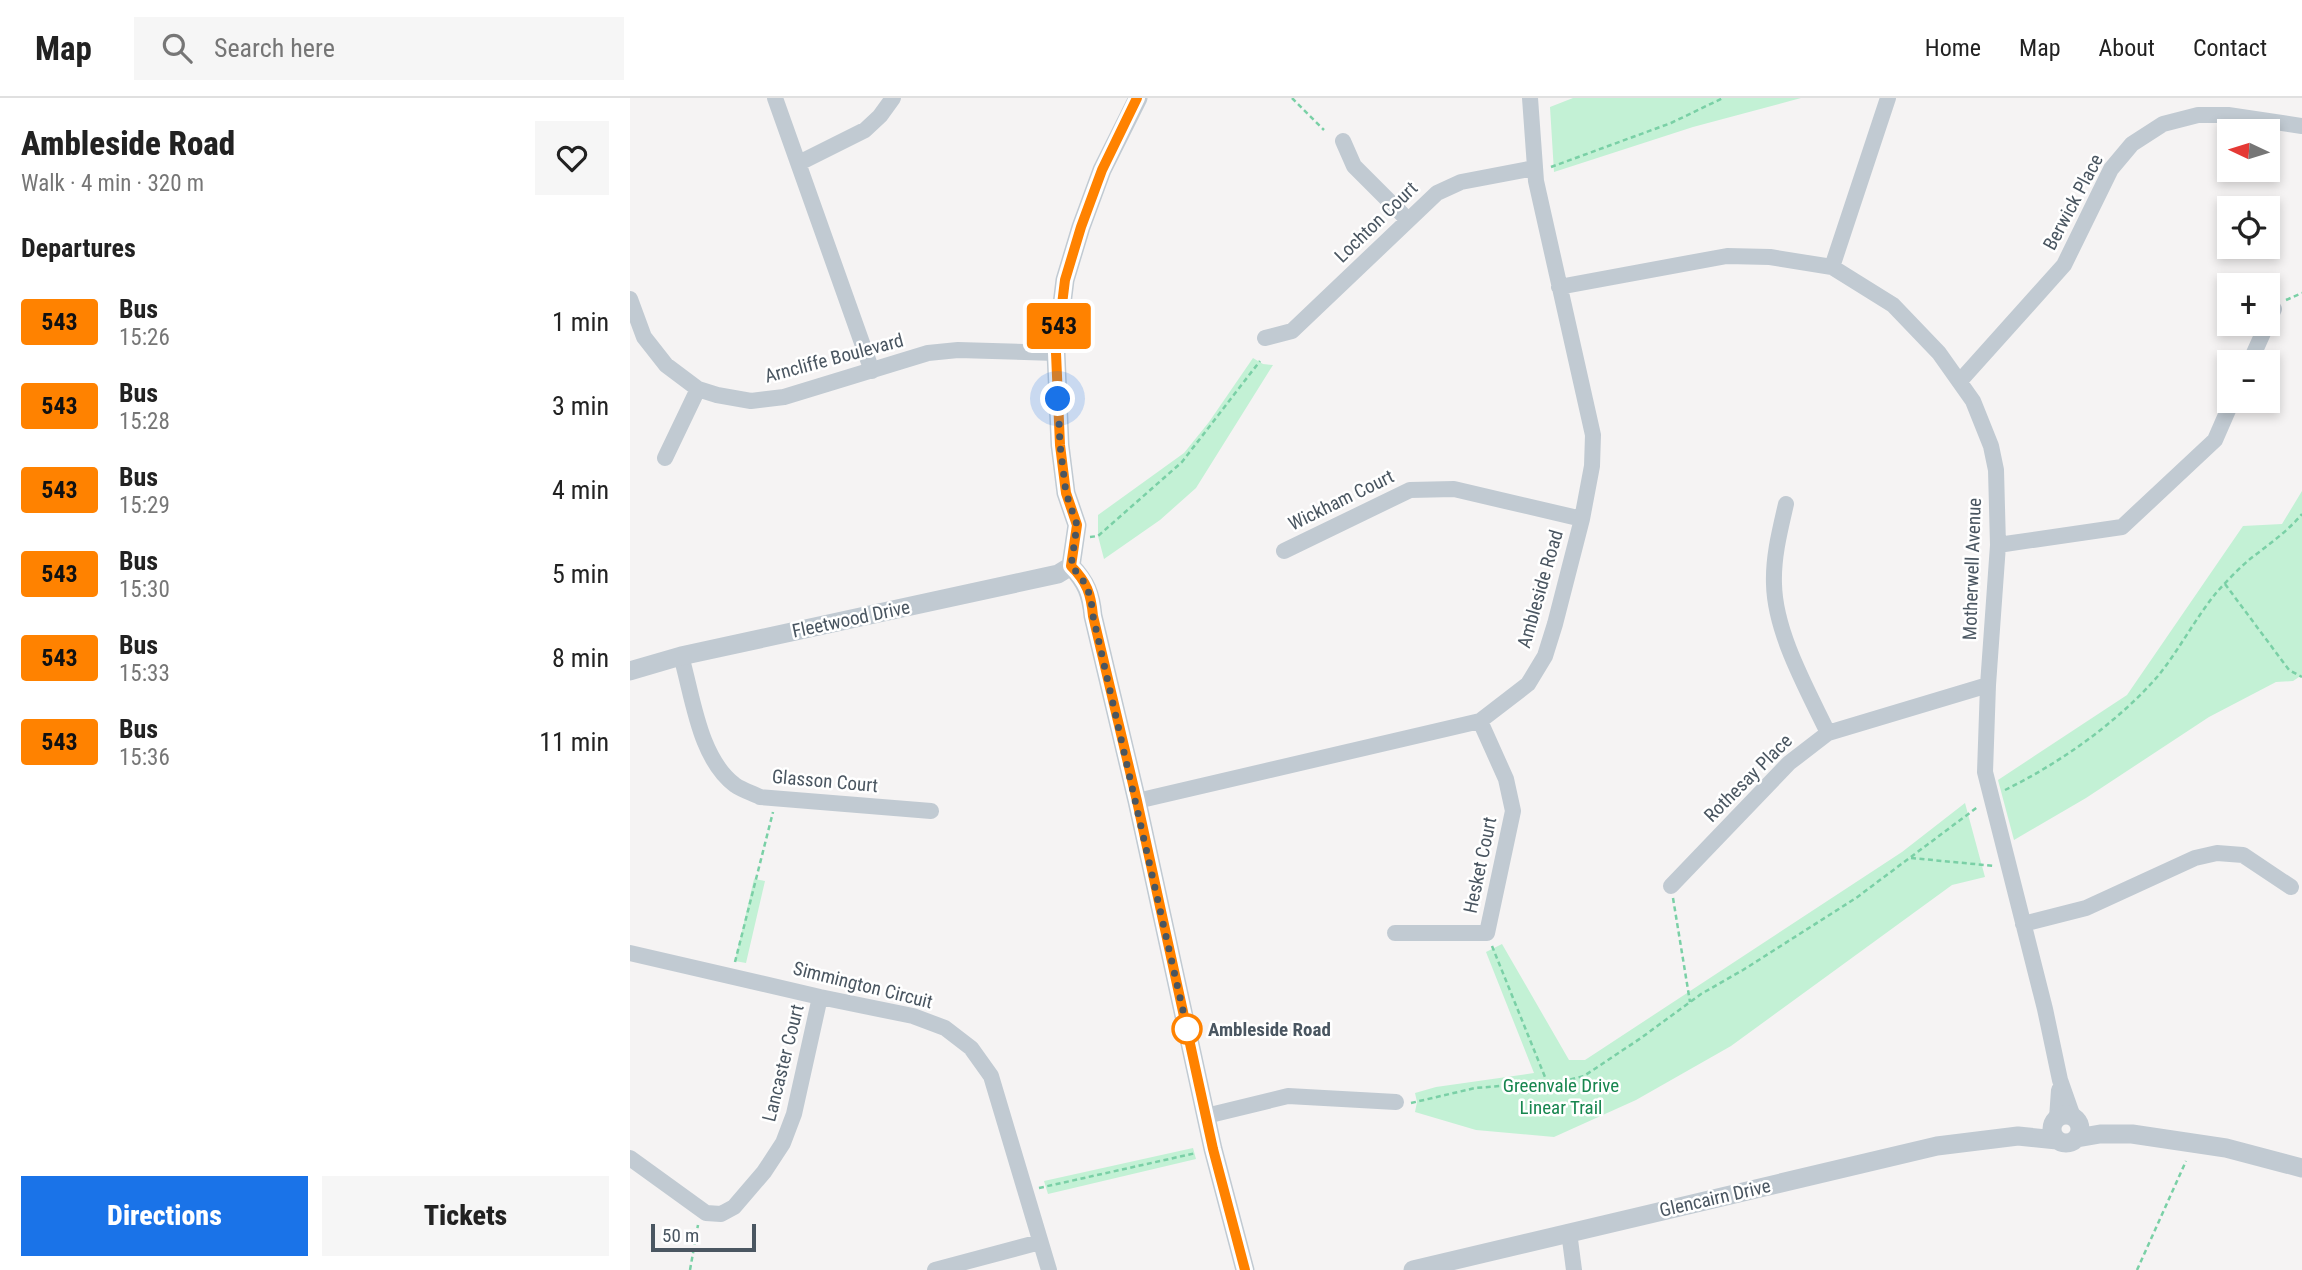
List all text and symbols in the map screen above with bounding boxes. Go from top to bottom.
search box [134,17,624,80]
text: Map [35,29,92,68]
icon: search [158,29,196,67]
text: Search here [214,33,335,63]
text: Home [1925,34,1981,62]
text: Map [2019,34,2061,62]
text: About [2099,34,2155,62]
text: Contact [2193,34,2267,62]
north arrow [2217,119,2280,182]
map controls [2217,119,2280,413]
button: heart [535,121,609,195]
text: Ambleside Road [21,124,235,163]
street label: Berwick Place [2038,150,2108,254]
text: Walk · 4 min · 320 m [21,170,204,197]
street label: Lochton Court [1330,177,1422,267]
button: locate [2217,196,2280,259]
text: Departures [21,233,136,263]
button: + [2217,273,2280,336]
text: Bus [119,294,158,324]
line badge: 543 [1019,303,1099,349]
text: 1 min [552,307,609,337]
text: 543 [41,308,78,336]
text: 543 [1041,312,1077,340]
text: 15:26 [119,324,170,351]
street label: Arncliffe Boulevard [762,328,906,388]
button: − [2217,350,2280,413]
text: Bus [119,378,158,408]
your location [1040,381,1075,416]
text: 3 min [552,391,609,421]
text: 543 [41,392,78,420]
text: 15:28 [119,408,170,435]
text: Bus [119,462,158,492]
street label: Wickham Court [1285,465,1397,535]
text: 4 min [552,475,609,505]
text: 543 [41,476,78,504]
text: 15:29 [119,492,170,519]
street label: Motherwell Avenue [1958,497,1986,641]
street label: Ambleside Road [1512,527,1568,651]
text: Bus [119,546,158,576]
text: 5 min [552,559,609,589]
text: 543 [41,560,78,588]
text: 15:30 [119,576,170,603]
street label: Fleetwood Drive [790,595,912,643]
text: Bus [119,630,158,660]
text: 8 min [552,643,609,673]
text: 543 [41,644,78,672]
text: 15:33 [119,660,170,687]
text: Bus [119,714,158,744]
text: 11 min [539,727,609,757]
text: 543 [41,728,78,756]
street label: Rothesay Place [1699,729,1797,827]
text: 15:36 [119,744,170,771]
street label: Glasson Court [771,765,879,797]
street label: Hesket Court [1459,815,1501,915]
street label: Simmington Circuit [791,957,935,1013]
street label: Lancaster Court [757,1002,809,1124]
marker: Ambleside Road [1172,1014,1202,1044]
place label: Ambleside Road [1208,1018,1331,1041]
park label: Greenvale Drive Linear Trail [1503,1074,1619,1119]
street label: Glencairn Drive [1657,1174,1773,1222]
button: Directions [21,1176,308,1256]
button: Tickets [322,1176,609,1256]
scale bar [651,1221,756,1253]
text: 50 m [662,1224,699,1247]

